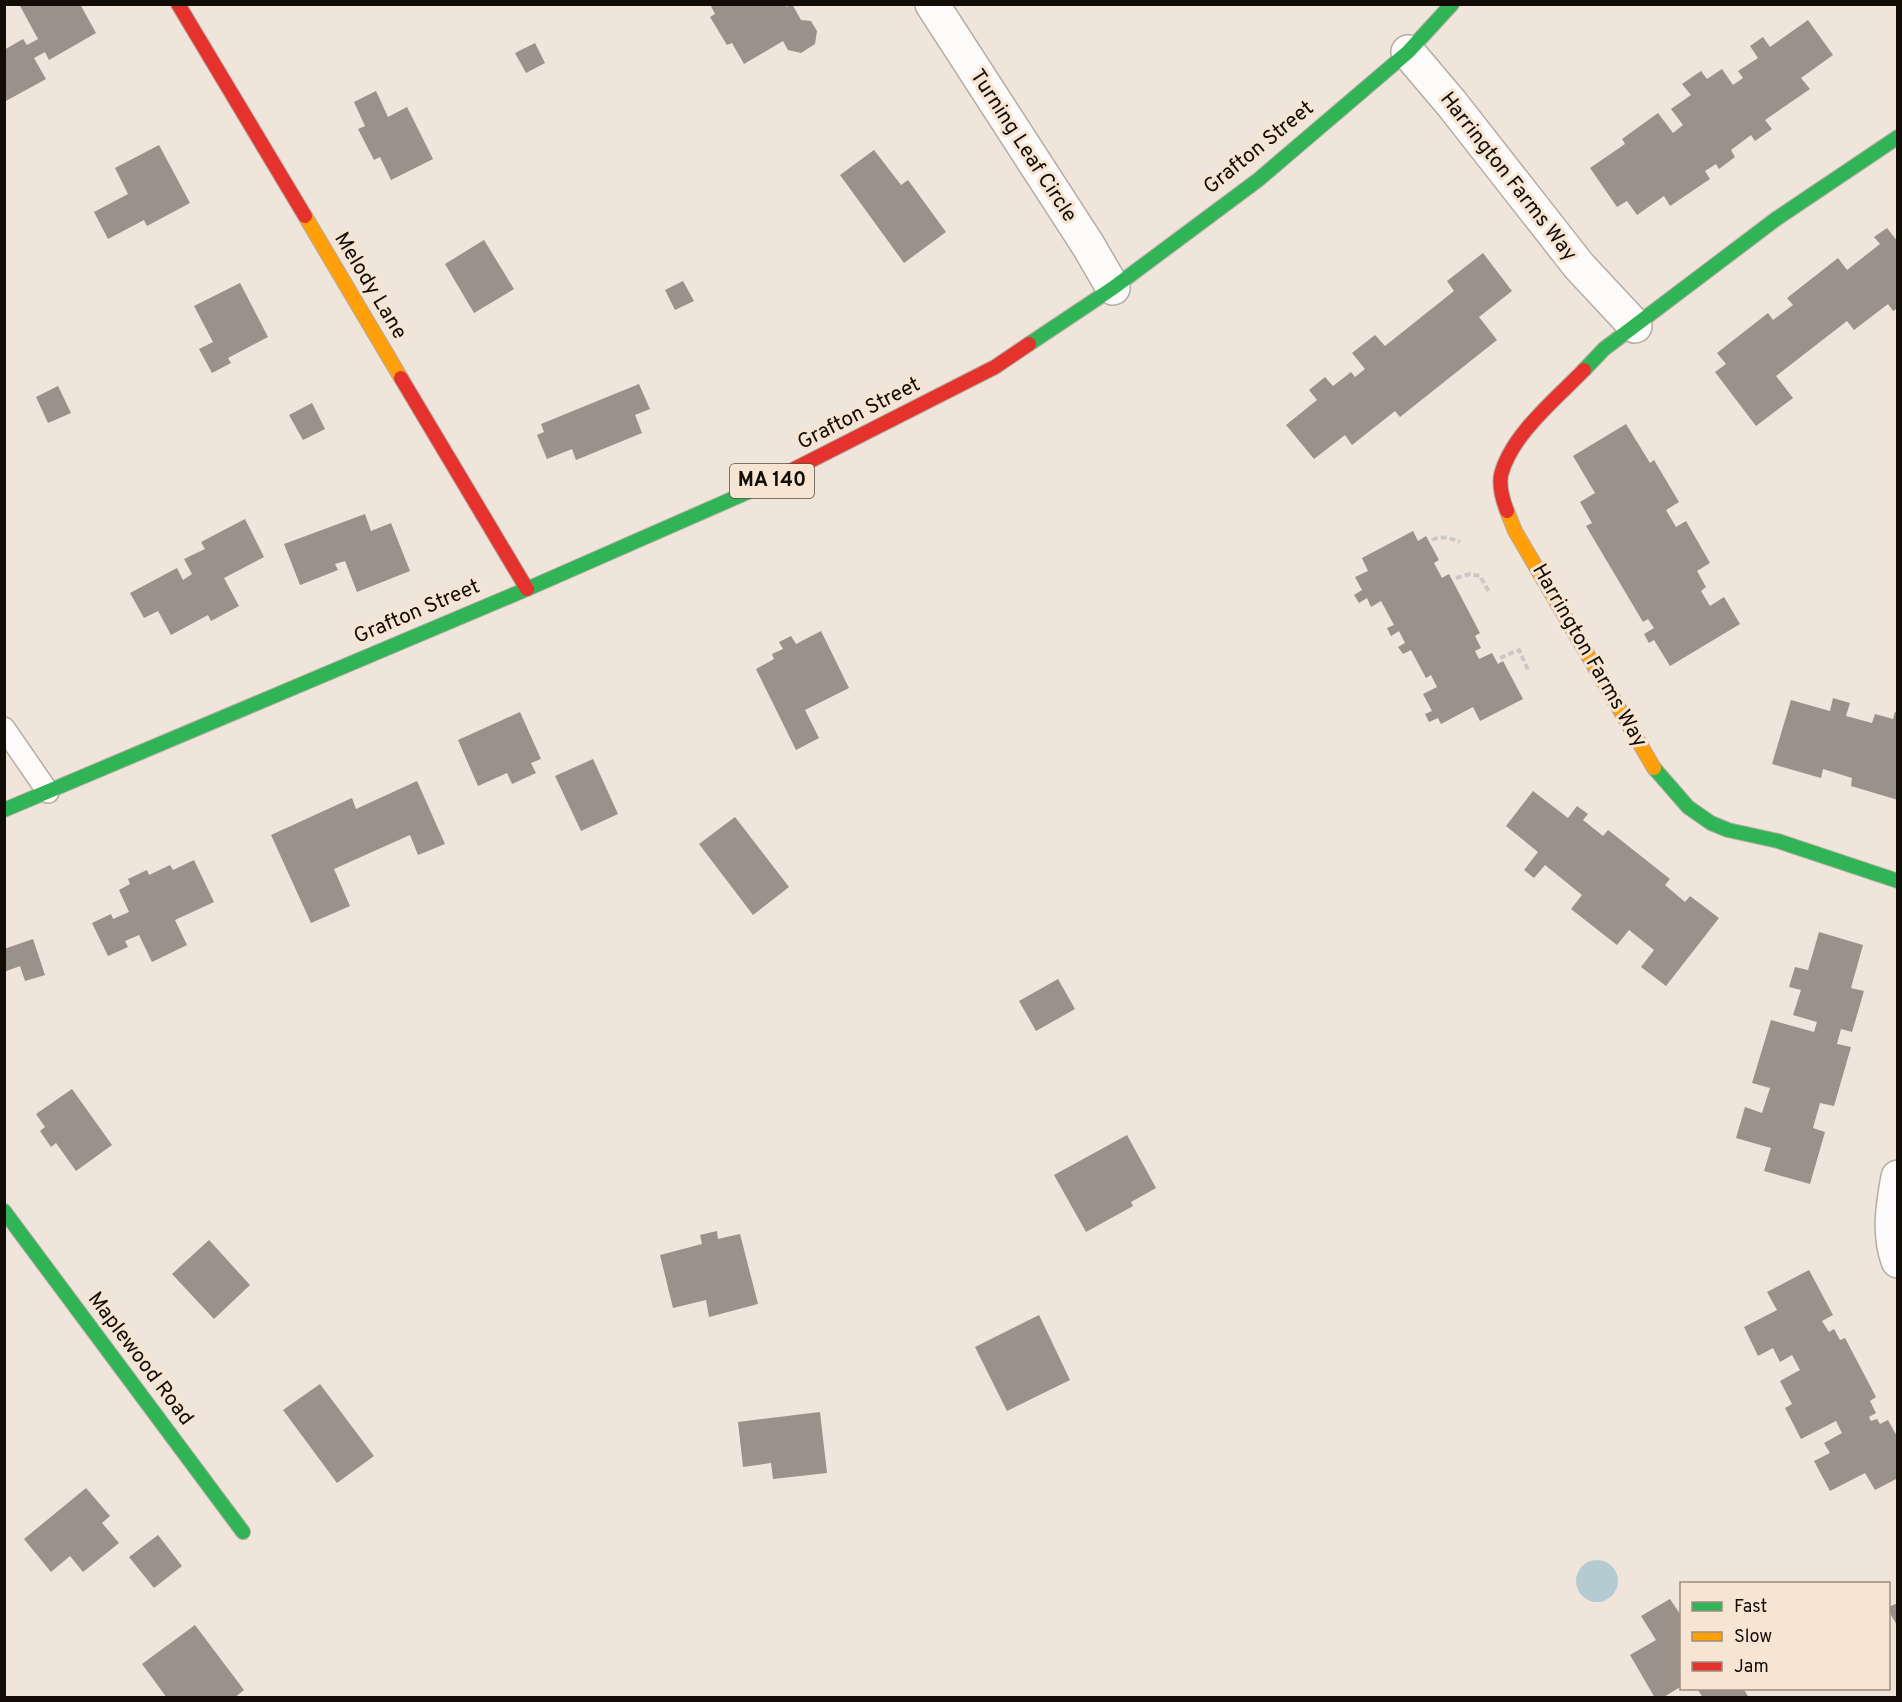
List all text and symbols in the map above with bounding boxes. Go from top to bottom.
street label: Turning Leaf Circle [963,64,1083,228]
street label: Harrington Farms Way [1433,87,1583,267]
street label: Grafton Street [1198,95,1320,201]
street label: Melody Lane [327,228,413,344]
street label: Grafton Street [793,371,925,457]
road number: MA 140 [730,464,814,498]
street label: Harrington Farms Way [1525,559,1653,753]
street label: Grafton Street [350,573,484,651]
street label: Maplewood Road [81,1287,199,1431]
legend [1680,1582,1890,1690]
text: Fast [1734,1596,1767,1619]
text: Slow [1734,1626,1772,1649]
text: Jam [1734,1656,1769,1679]

